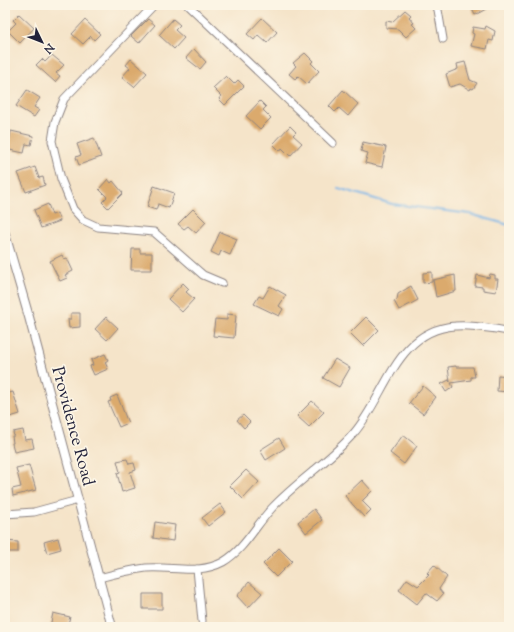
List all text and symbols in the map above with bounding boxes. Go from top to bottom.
north arrow [22,22,62,62]
text: N [40,39,58,57]
street label: Providence Road [45,364,100,489]

